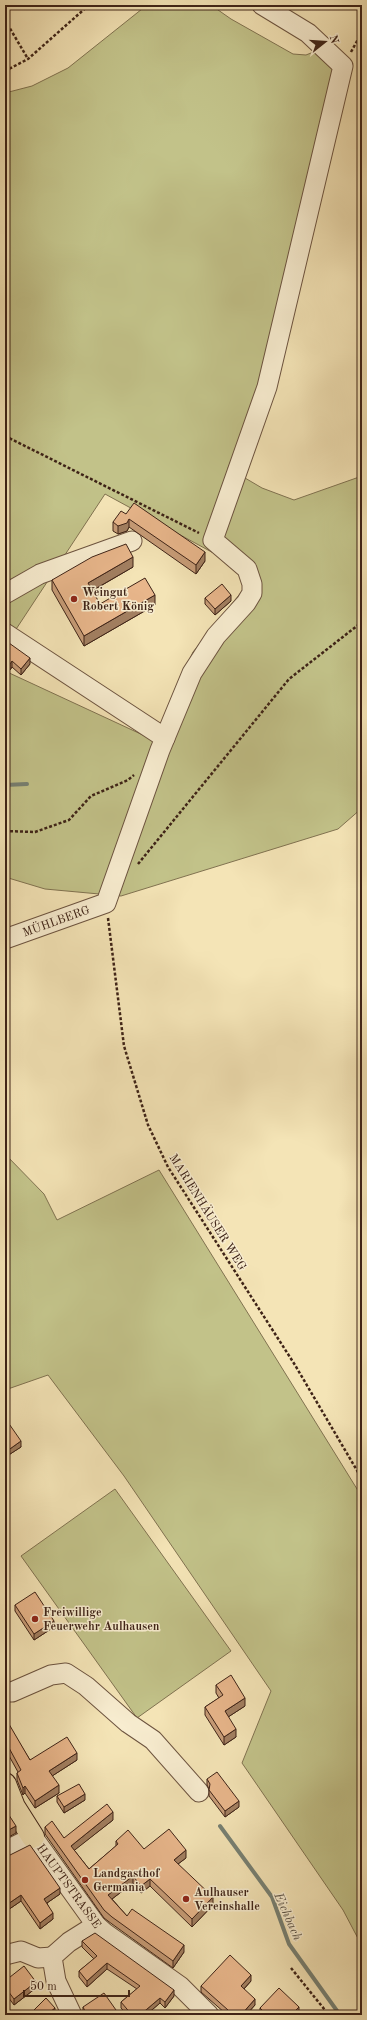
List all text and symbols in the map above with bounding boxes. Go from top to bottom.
north arrow [305,22,345,62]
text: N [327,34,340,46]
place label: Weingut Robert König [82,587,154,613]
marker: Weingut Robert König [69,594,79,604]
street label: MÜHLBERG [20,900,92,940]
street label: MARIENHÄUSER WEG [166,1150,251,1273]
place label: Freiwillige Feuerwehr Aulhausen [43,1607,160,1633]
marker: Freiwillige Feuerwehr Aulhausen [30,1614,40,1624]
street label: HAUPTSTRASSE [34,1842,103,1931]
place label: Landgasthof Germania [93,1868,160,1894]
marker: Landgasthof Germania [80,1875,90,1885]
place label: Aulhauser Vereinshalle [194,1887,260,1913]
water label: Eichbach [271,1890,304,1943]
marker: Aulhauser Vereinshalle [181,1894,191,1904]
scale bar [24,1972,129,1998]
text: 50 m [30,1980,57,1993]

